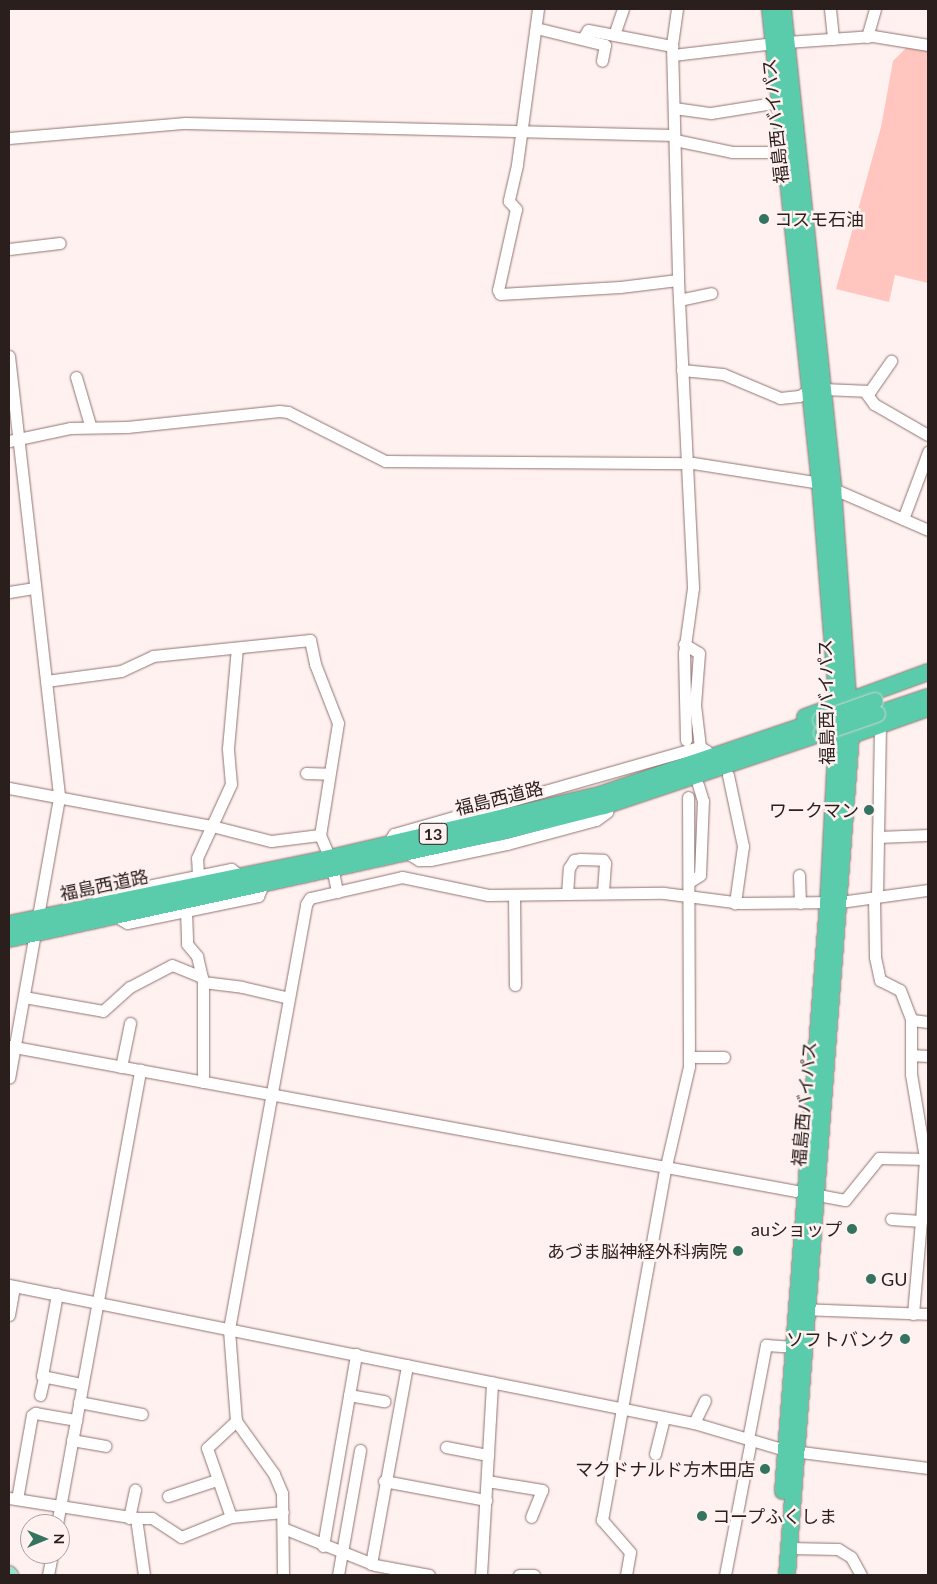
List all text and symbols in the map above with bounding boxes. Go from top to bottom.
street label: 福島西バイパス [758,57,792,185]
place label: コスモ石油 [774,208,864,230]
marker: コスモ石油 [758,213,770,225]
street label: 福島西バイパス [814,639,838,765]
street label: 福島西道路 [453,777,545,819]
place label: ワークマン [769,799,859,821]
marker: ワークマン [863,804,875,816]
road number: 13 [418,821,448,848]
street label: 福島西道路 [58,865,150,905]
street label: 福島西バイパス [788,1040,820,1168]
place label: auショップ [751,1218,842,1240]
marker: auショップ [846,1223,858,1235]
place label: あづま脳神経外科病院 [547,1240,727,1262]
marker: あづま脳神経外科病院 [731,1244,745,1258]
place label: GU [881,1268,907,1290]
marker: GU [865,1273,877,1285]
place label: ソフトバンク [787,1328,895,1350]
marker: ソフトバンク [899,1333,911,1345]
place label: マクドナルド方木田店 [575,1458,755,1480]
marker: マクドナルド方木田店 [759,1463,771,1475]
place label: コープふくしま [712,1505,838,1527]
marker: コープふくしま [696,1510,708,1522]
north arrow [20,1514,70,1564]
text: N [51,1534,68,1544]

